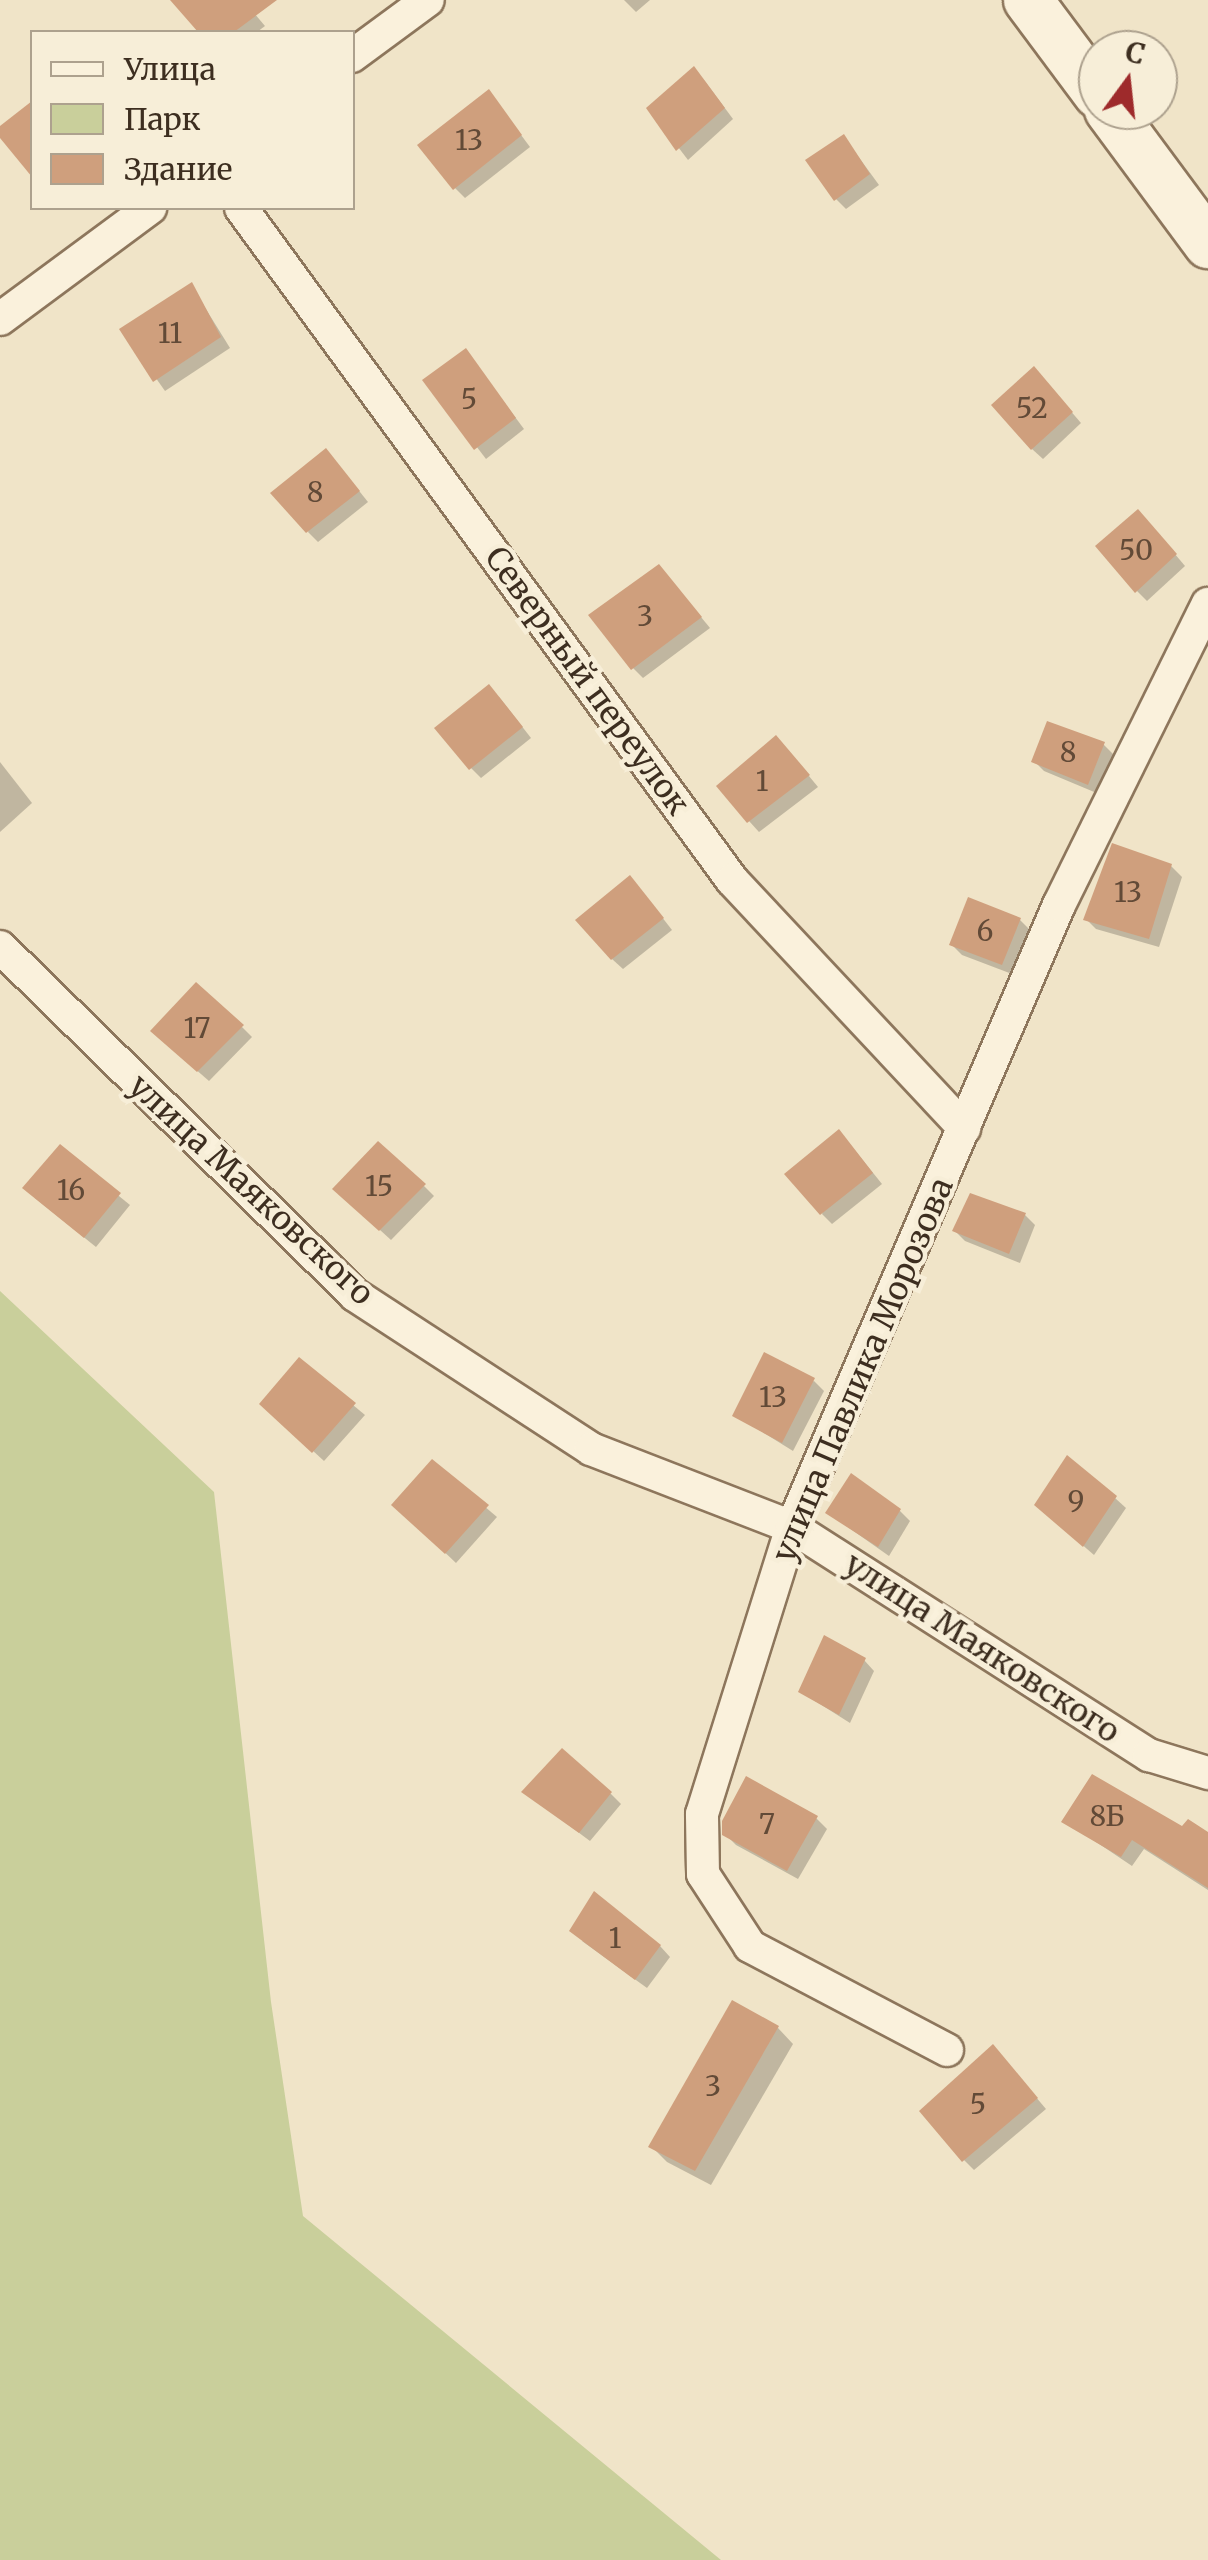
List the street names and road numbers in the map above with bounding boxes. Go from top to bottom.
street label: Северный переулок [477,539,697,823]
street label: улица Маяковского [121,1067,381,1313]
street label: улица Павлика Морозова [765,1172,961,1568]
street label: улица Маяковского [837,1545,1127,1751]

